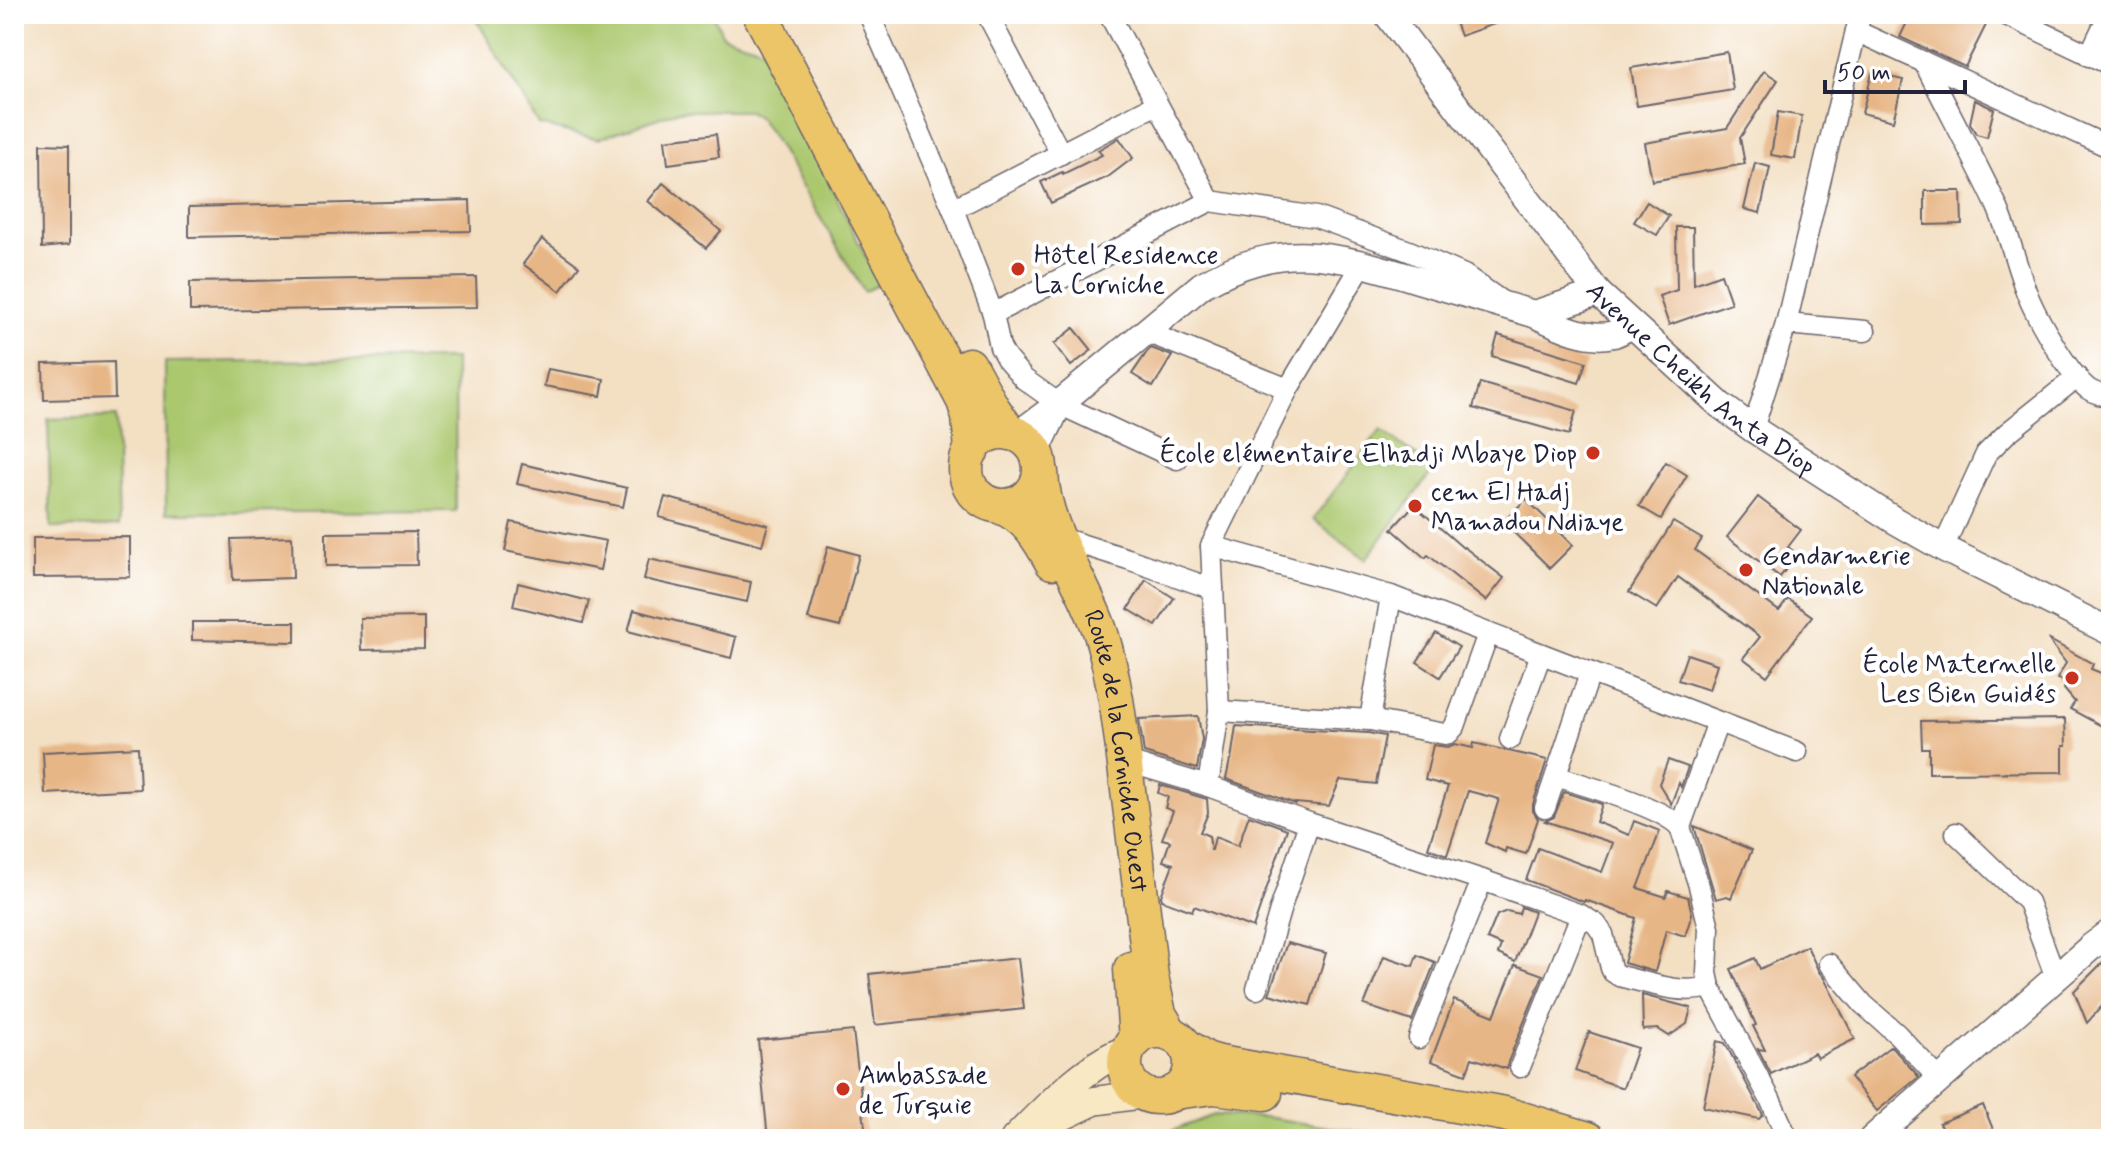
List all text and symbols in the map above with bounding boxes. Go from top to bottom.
scale bar [1825,44,1965,94]
text: 50 m [1837,58,1891,89]
place label: Hôtel Residence La Corniche [1034,239,1219,303]
marker: Hôtel Residence La Corniche [1009,260,1027,278]
street label: Avenue Cheikh Anta Diop [1577,276,1821,484]
place label: École elémentaire Elhadji Mbaye Diop [1160,436,1577,472]
marker: École elémentaire Elhadji Mbaye Diop [1584,444,1602,462]
place label: cem El Hadj Mamadou Ndiaye [1431,476,1624,540]
marker: cem El Hadj Mamadou Ndiaye [1406,497,1424,515]
place label: Gendarmerie Nationale [1762,540,1911,604]
marker: Gendarmerie Nationale [1737,561,1755,579]
street label: Route de la Corniche Ouest [1075,605,1156,894]
place label: École Maternelle Les Bien Guidés [1863,646,2056,712]
marker: École Maternelle Les Bien Guidés [2063,669,2081,687]
place label: Ambassade de Turquie [859,1059,988,1123]
marker: Ambassade de Turquie [834,1080,852,1098]

